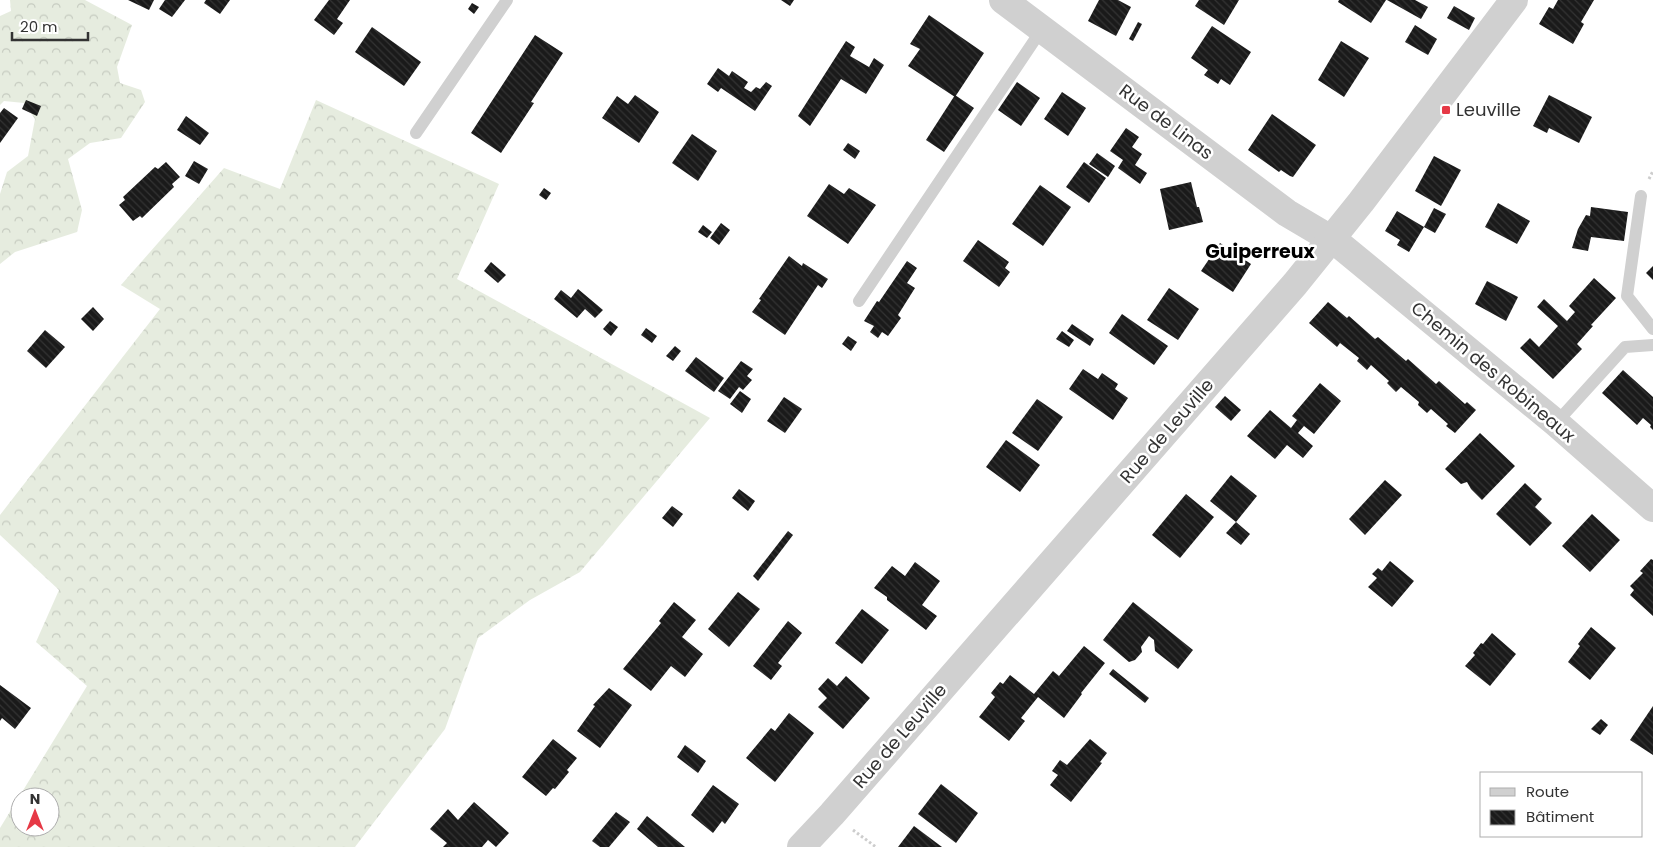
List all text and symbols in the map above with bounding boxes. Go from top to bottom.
scale bar [12,10,89,42]
text: 20 m [20,16,58,37]
street label: Rue de Linas [1114,78,1218,165]
place label: Leuville [1456,97,1521,122]
marker: Leuville [1440,104,1452,116]
district label: Guiperreux [1205,238,1316,265]
street label: Chemin des Robineaux [1406,295,1581,448]
street label: Rue de Leuville [1114,373,1219,489]
street label: Rue de Leuville [847,678,952,794]
legend [1480,772,1643,837]
text: Route [1526,781,1569,802]
north arrow [10,787,60,837]
text: N [30,789,40,809]
text: Bâtiment [1526,806,1594,827]

